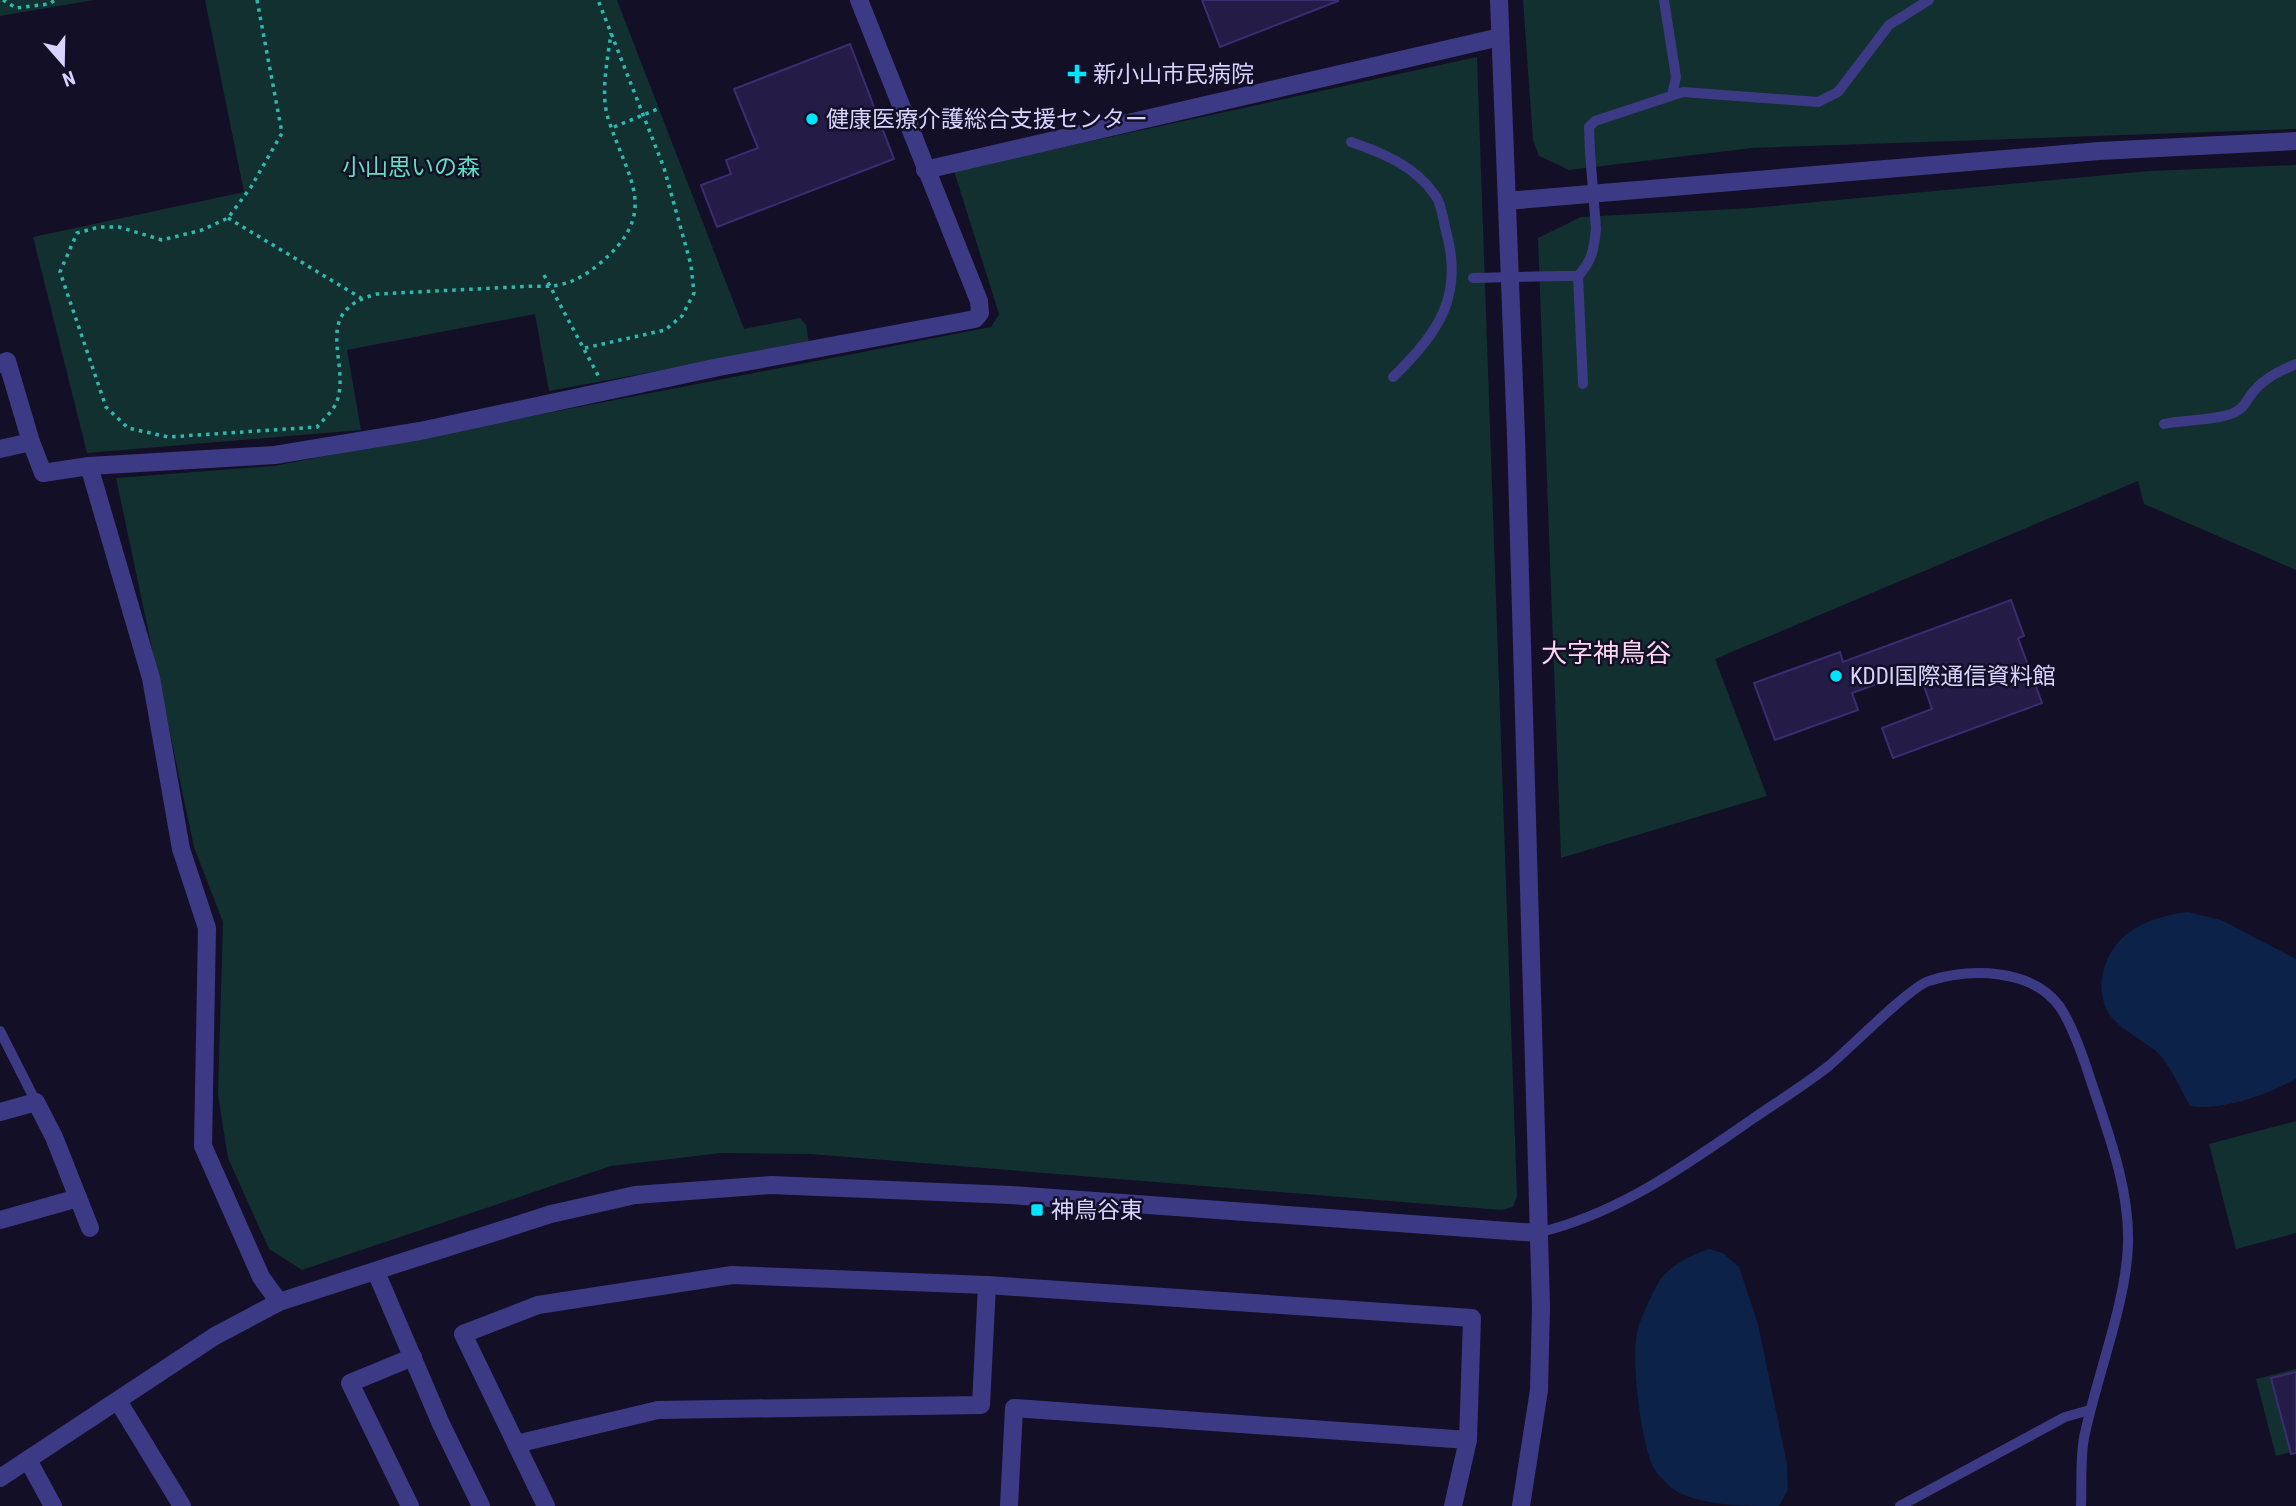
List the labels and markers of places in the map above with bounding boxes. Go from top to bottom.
place label: 新小山市民病院 [1093,61,1254,88]
marker: 新小山市民病院 [1067,64,1087,84]
place label: 健康医療介護総合支援センター [826,106,1148,133]
marker: 健康医療介護総合支援センター [804,111,820,127]
place label: KDDI国際通信資料館 [1850,663,2056,690]
marker: KDDI国際通信資料館 [1828,668,1844,684]
place label: 神鳥谷東 [1051,1197,1143,1224]
marker: 神鳥谷東 [1029,1202,1045,1218]

